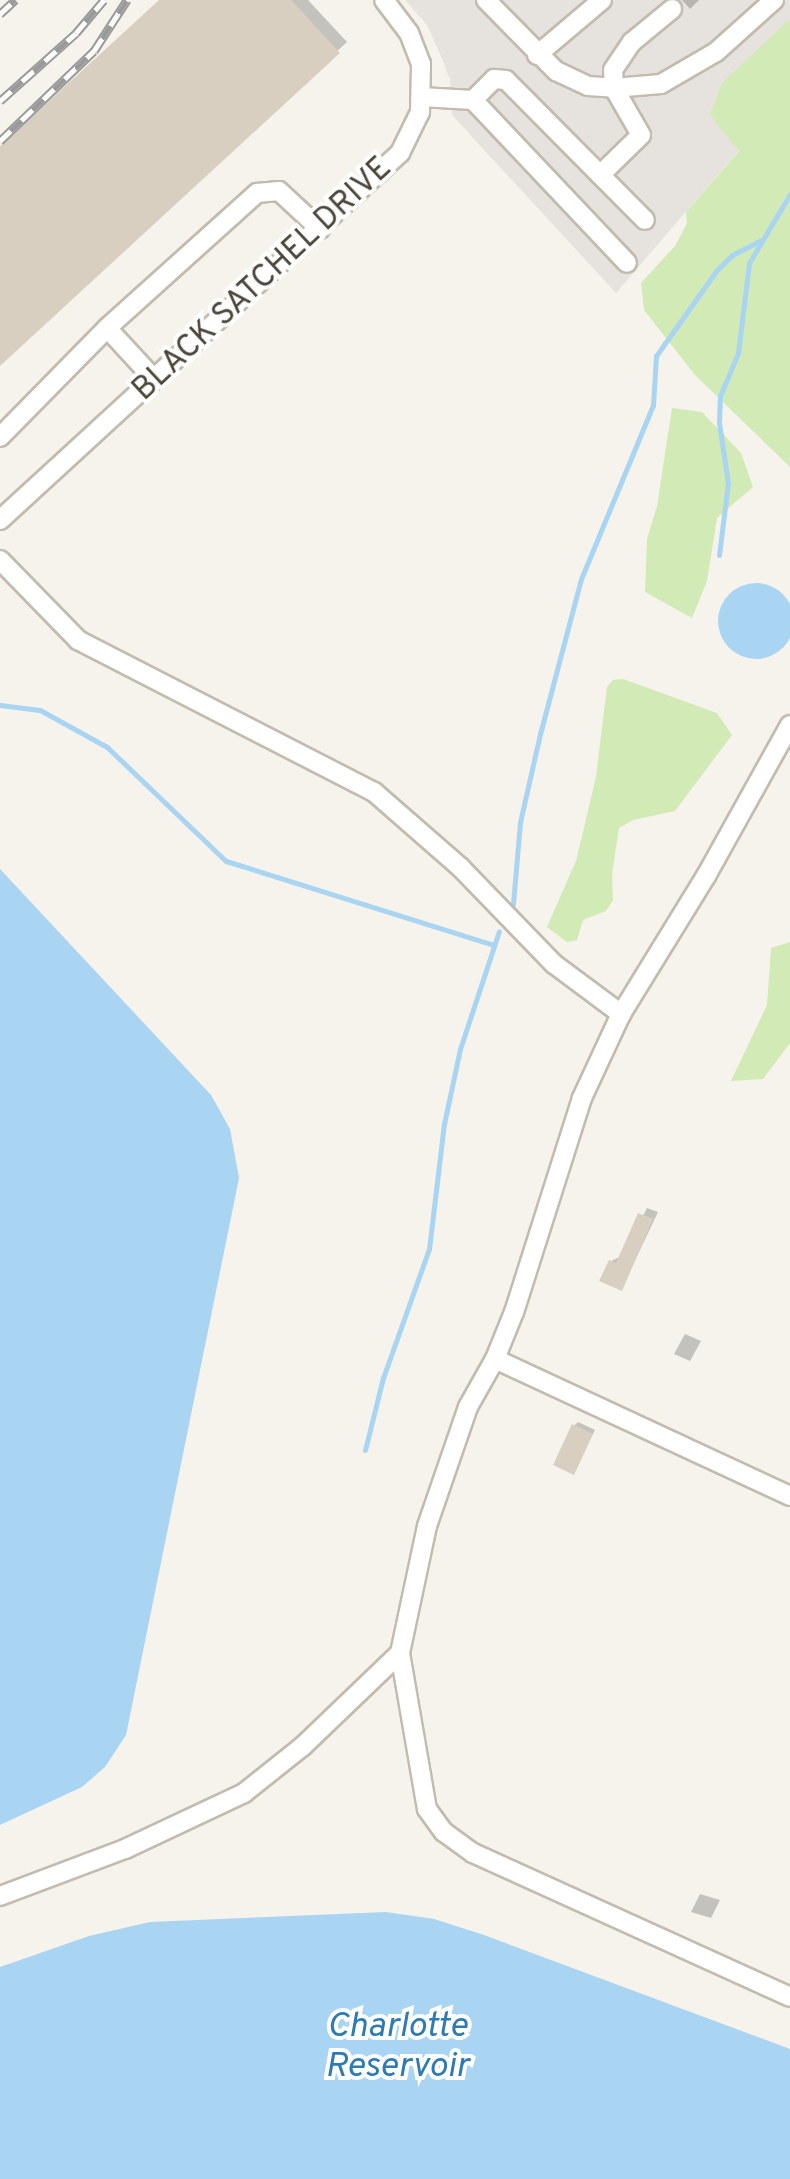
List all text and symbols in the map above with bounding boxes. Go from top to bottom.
street label: BLACK SATCHEL DRIVE [125,150,401,410]
water label: Charlotte Reservoir [325,2006,469,2088]

